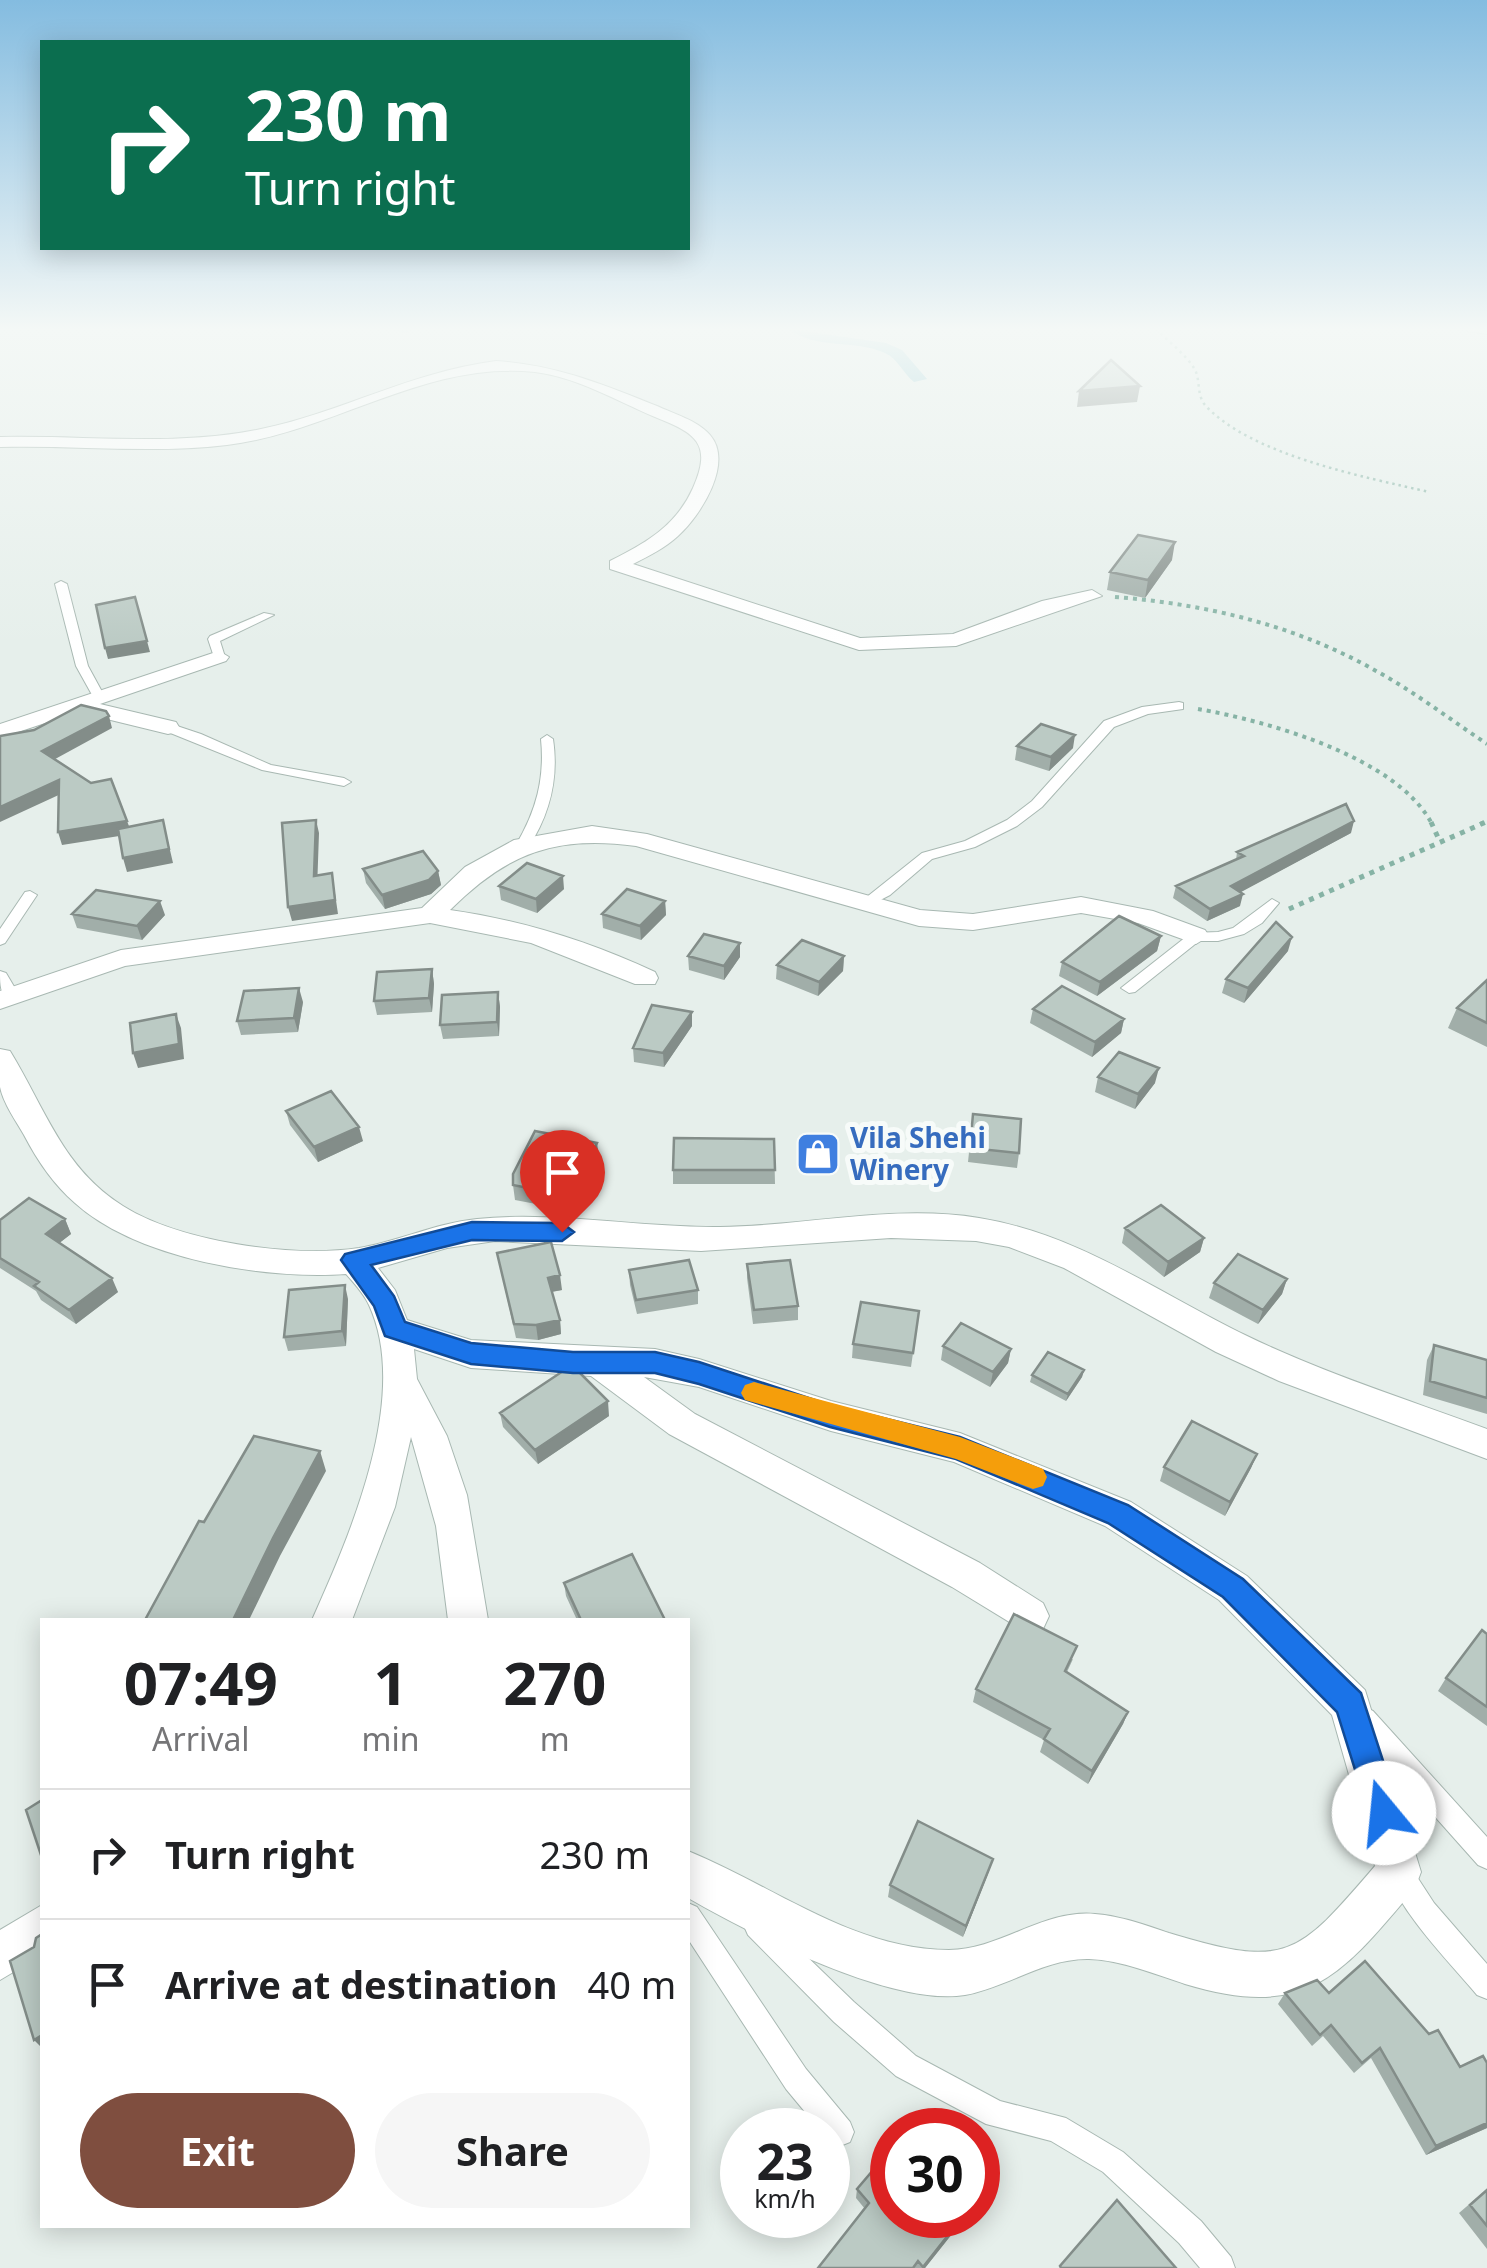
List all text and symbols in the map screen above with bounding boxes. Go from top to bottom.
text: 230 m [245,66,452,162]
icon: right [80,80,210,210]
text: Turn right [245,157,456,218]
place label: Vila Shehi Winery [850,1118,986,1188]
pin [520,1130,605,1233]
shop icon: Vila Shehi Winery [795,1131,841,1177]
icon: arrive [535,1145,590,1200]
text: 07:49 [124,1641,278,1723]
text: 1 [373,1641,408,1723]
text: 270 [503,1641,606,1723]
text: Arrival [152,1717,250,1760]
text: min [362,1717,420,1760]
text: m [540,1717,570,1760]
position arrow [1332,1761,1436,1865]
icon: right [80,1827,135,1882]
text: Turn right [165,1828,355,1880]
text: 230 m [539,1828,650,1880]
icon: arrive [80,1957,135,2012]
text: Arrive at destination [165,1958,557,2010]
text: 40 m [587,1958,676,2010]
button: Exit [80,2093,355,2208]
button: Share [375,2093,650,2208]
speed limit sign: 30 [870,2108,1000,2238]
text: 23 [756,2127,814,2195]
text: km/h [754,2181,816,2215]

